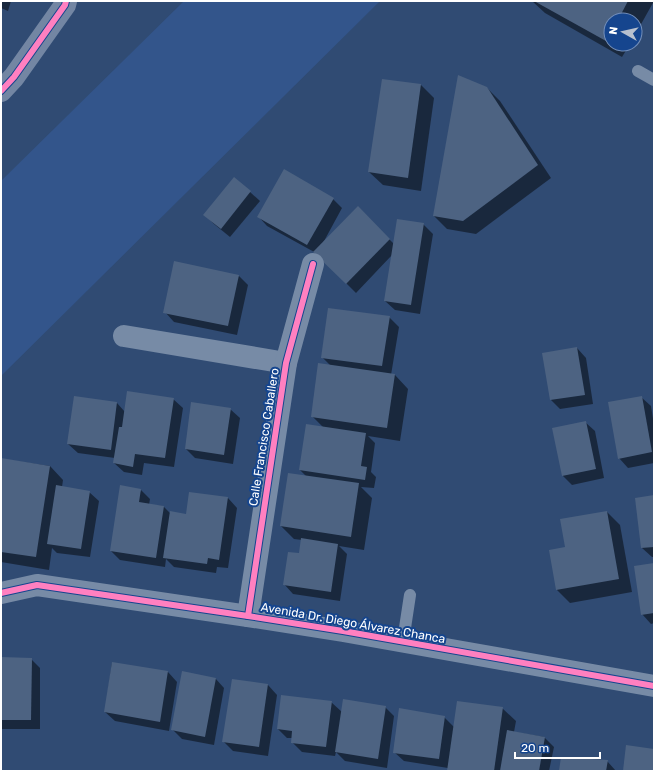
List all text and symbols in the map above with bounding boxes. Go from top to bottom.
north arrow [603,12,643,52]
text: N [607,26,621,36]
street label: Calle Francisco Caballero [246,367,282,507]
street label: Avenida Dr. Diego Álvarez Chanca [260,600,446,646]
scale bar [515,734,600,760]
text: 20 m [521,741,549,755]

